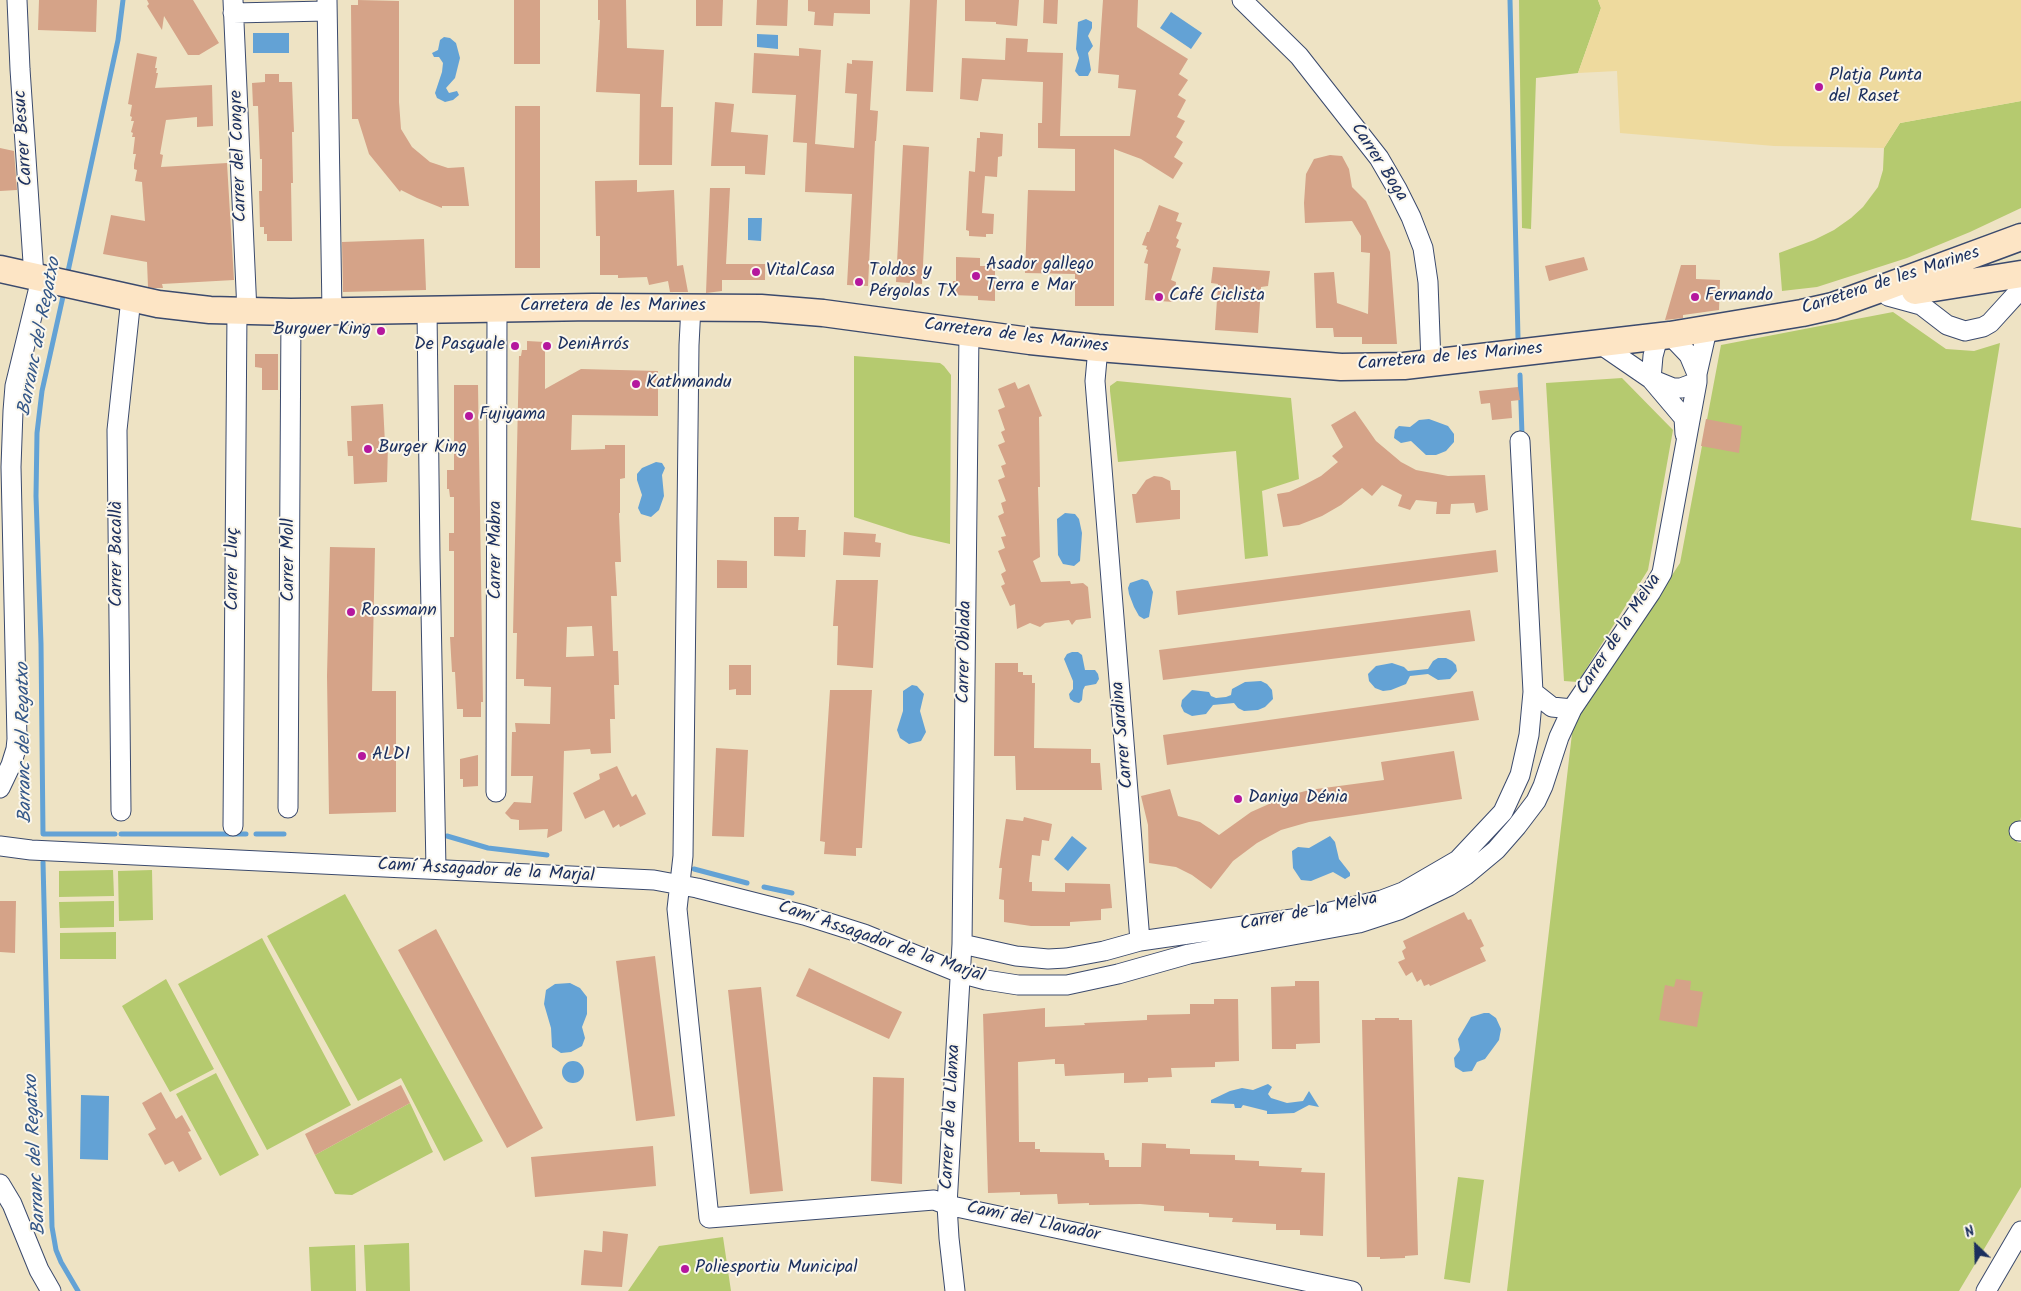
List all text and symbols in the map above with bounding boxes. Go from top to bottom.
place label: Platja Punta del Raset [1829,66,1922,108]
marker: Platja Punta del Raset [1813,81,1825,93]
street label: Carrer Besuc [11,89,39,187]
street label: Carrer del Congre [227,90,253,222]
street label: Carrer Boga [1345,120,1411,206]
street label: Carretera de les Marines [1799,243,1983,321]
place label: Asador gallego Terra e Mar [986,255,1094,298]
water label: Barranc del Regatxo [14,256,68,418]
place label: VitalCasa [766,261,835,283]
place label: Toldos y Pérgolas TX [869,261,958,304]
marker: VitalCasa [750,266,762,278]
marker: Asador gallego Terra e Mar [970,270,982,282]
marker: Toldos y Pérgolas TX [853,276,865,288]
place label: Café Ciclista [1169,286,1265,308]
place label: Fernando [1705,286,1773,308]
marker: Café Ciclista [1153,291,1165,303]
marker: Fernando [1689,291,1701,303]
street label: Carretera de les Marines [520,296,706,318]
street label: Carretera de les Marines [922,315,1110,359]
place label: Burguer King [273,320,371,342]
marker: Burguer King [375,325,387,337]
place label: De Pasquale [414,335,505,357]
place label: DeniArrós [557,335,629,357]
street label: Carretera de les Marines [1356,339,1544,377]
marker: De Pasquale [509,340,521,352]
marker: DeniArrós [541,340,553,352]
place label: Kathmandu [646,373,732,395]
marker: Kathmandu [630,378,642,390]
place label: Fujiyama [479,405,546,427]
marker: Fujiyama [463,410,475,422]
place label: Burger King [378,438,467,460]
marker: Burger King [362,443,374,455]
street label: Carrer Bacallà [107,501,129,607]
street label: Carrer Mabra [486,501,508,599]
street label: Carrer Moll [279,518,301,602]
street label: Carrer Lluç [223,527,245,611]
street label: Carrer de la Melva [1573,571,1667,699]
street label: Carrer Oblada [954,600,978,704]
place label: Rossmann [361,601,437,623]
marker: Rossmann [345,606,357,618]
water label: Barranc del Regatxo [13,662,39,824]
street label: Carrer Sardina [1109,680,1139,790]
place label: ALDI [372,745,410,767]
marker: ALDI [356,750,368,762]
place label: Daniya Dénia [1248,788,1348,810]
marker: Daniya Dénia [1232,793,1244,805]
street label: Camí Assagador de la Marjal [377,856,595,888]
street label: Carrer de la Melva [1238,889,1380,937]
street label: Camí Assagador de la Marjal [775,897,987,989]
street label: Carrer de la Llanxa [937,1044,967,1190]
water label: Barranc del Regatxo [21,1074,53,1236]
street label: Camí del Llavador [964,1198,1102,1248]
text: N [1961,1220,1978,1244]
north arrow [1951,1221,2001,1271]
place label: Poliesportiu Municipal [695,1258,858,1280]
marker: Poliesportiu Municipal [679,1263,691,1275]

